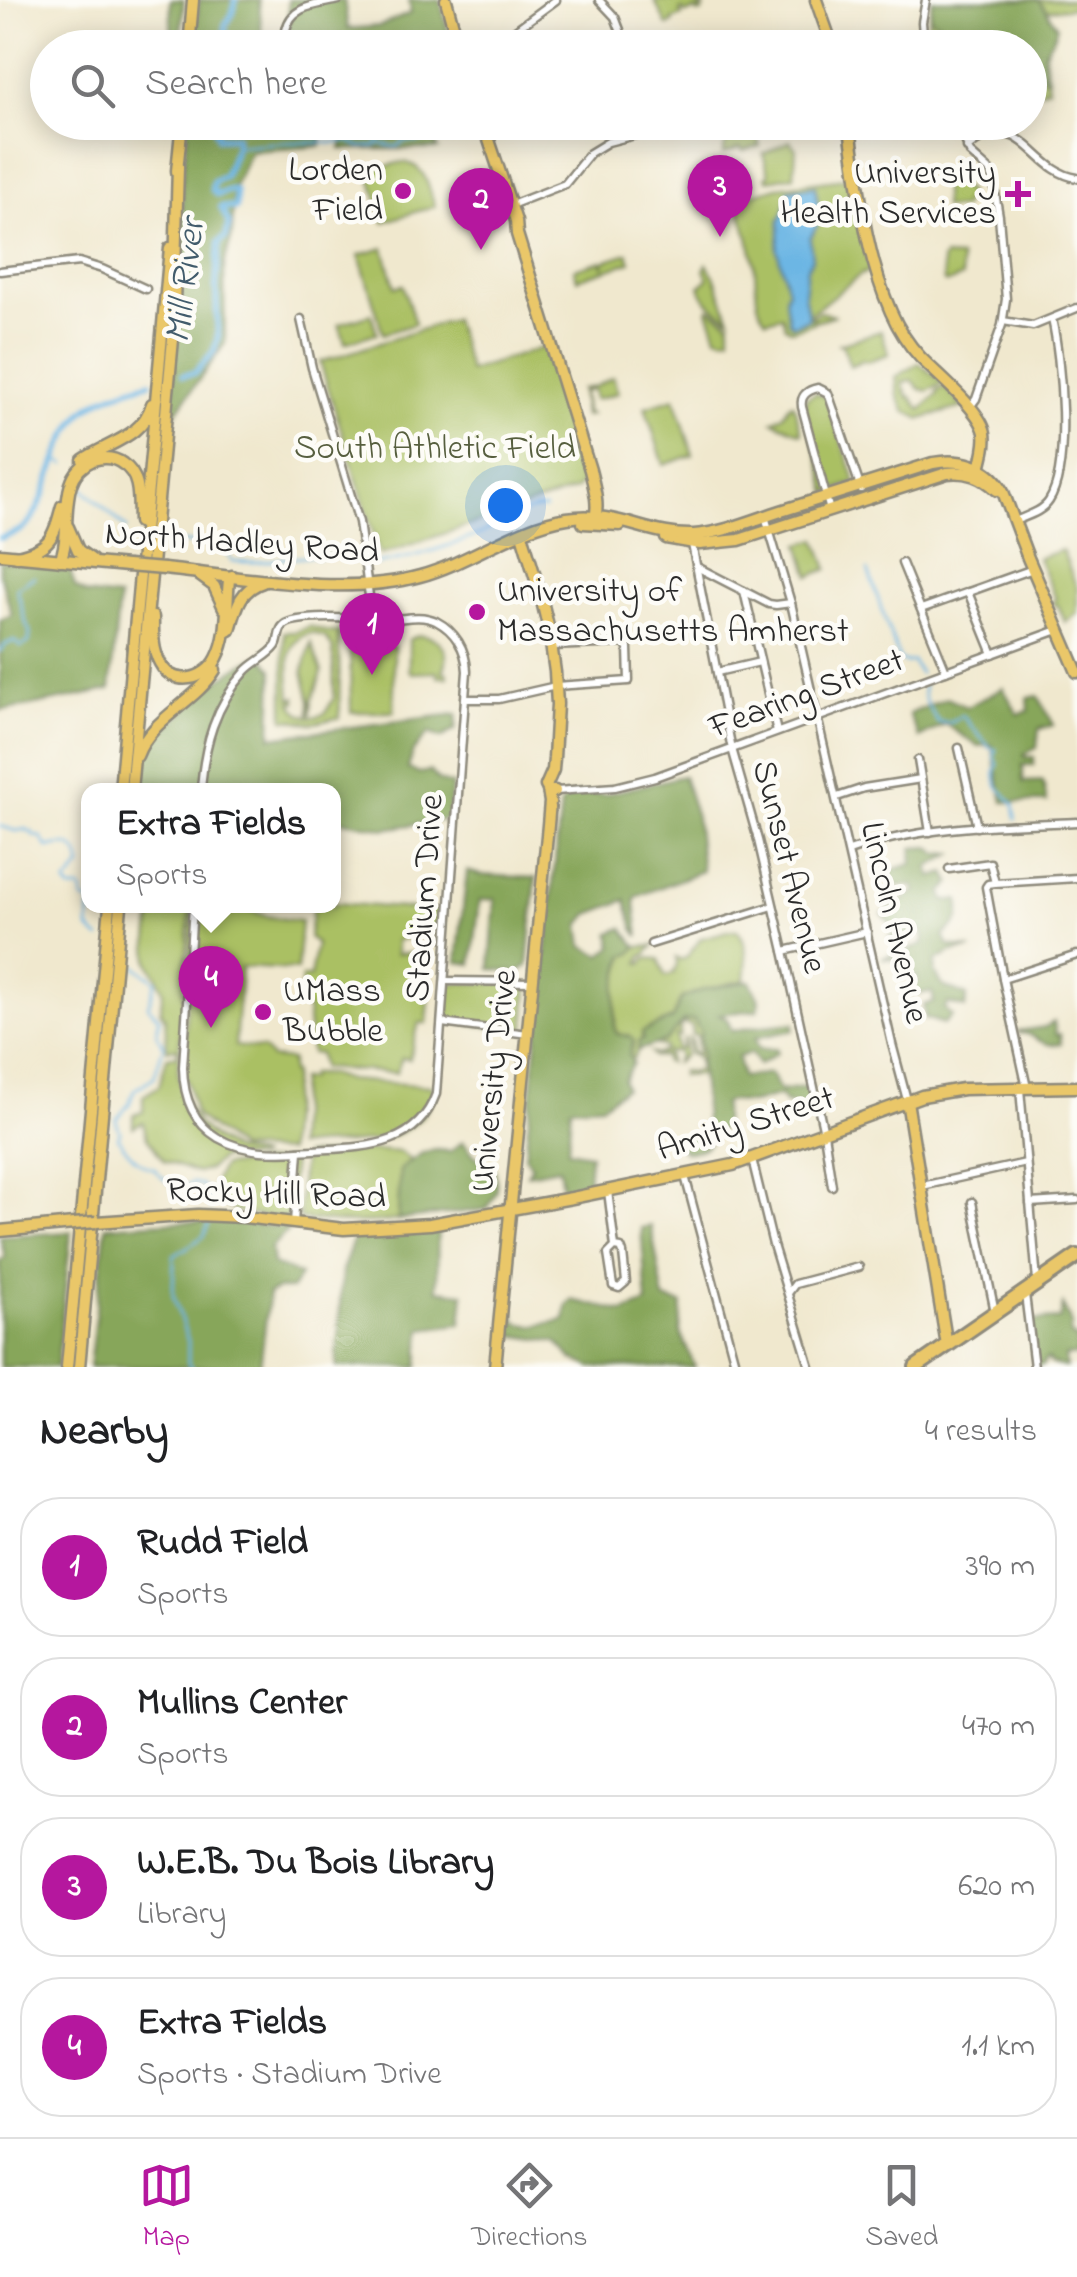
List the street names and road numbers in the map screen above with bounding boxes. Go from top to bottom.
street label: North Hadley Road [103,509,381,579]
street label: Fearing Street [701,636,912,754]
street label: Sunset Avenue [737,755,839,979]
street label: Stadium Drive [393,792,459,1004]
street label: Lincoln Avenue [845,817,941,1029]
street label: University Drive [458,967,532,1195]
street label: Amity Street [651,1074,841,1176]
street label: Rocky Hill Road [165,1166,387,1224]

